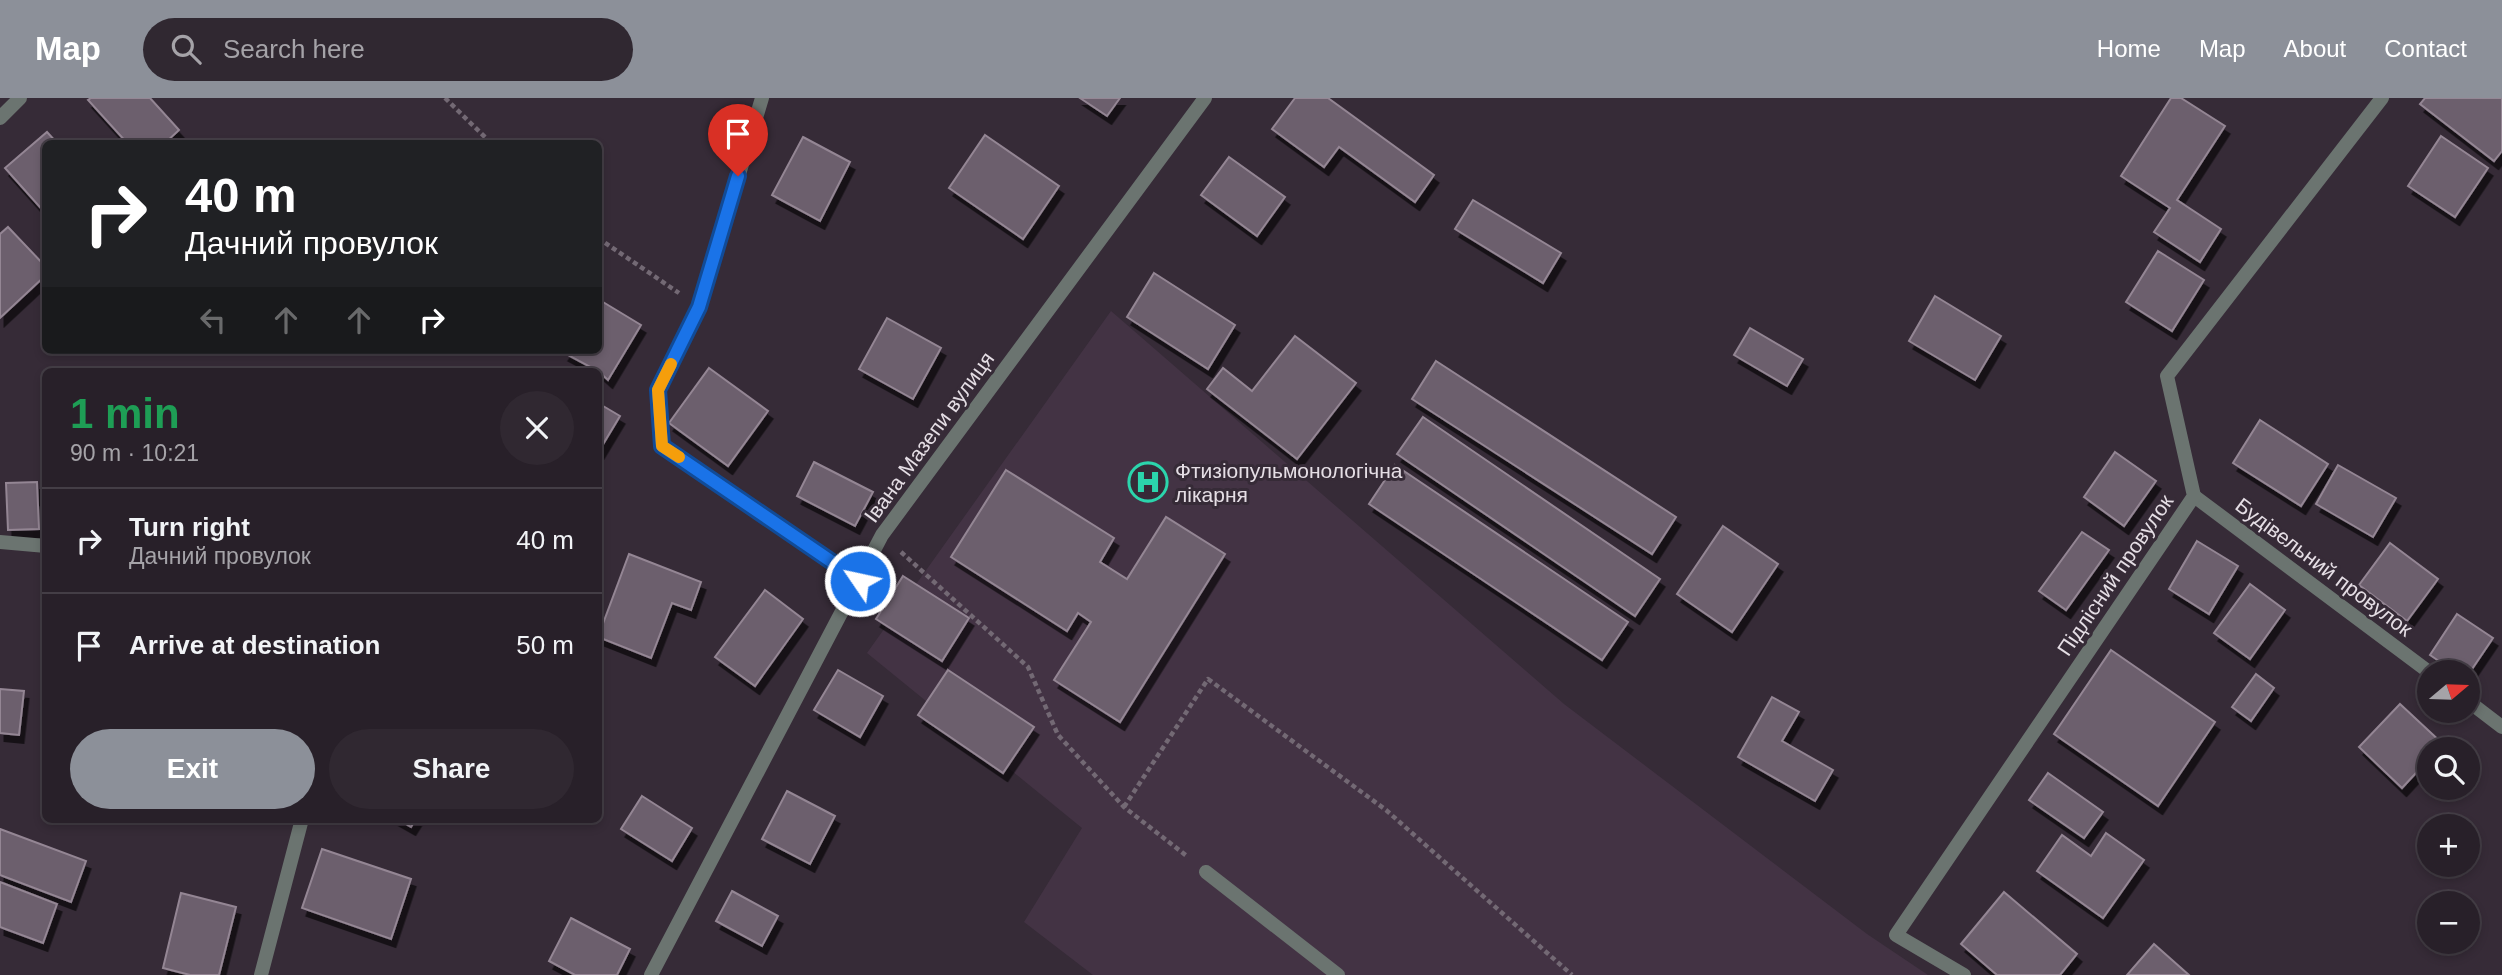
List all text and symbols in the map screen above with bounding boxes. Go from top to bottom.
search box [143,18,633,81]
text: Map [35,30,101,67]
icon: search [167,30,205,68]
text: Search here [223,34,365,64]
text: Home [2097,35,2161,62]
text: Map [2199,35,2246,62]
text: About [2284,35,2346,62]
text: Contact [2384,35,2467,62]
pin [708,104,768,176]
icon: arrive [719,115,757,153]
icon: right [70,168,161,259]
text: 40 m [185,168,297,222]
text: Дачний провулок [185,225,438,261]
icon: left [194,301,232,339]
icon: ahead [267,301,305,339]
icon: ahead [340,301,378,339]
icon: right [413,301,451,339]
street label: Івана Мазепи вулиця [859,347,999,527]
text: 1 min [70,390,180,437]
button: close [500,391,574,465]
text: 90 m · 10:21 [70,440,199,466]
place label: Фтизіопульмонологічна лікарня [1175,459,1403,506]
hospital icon: Фтизіопульмонологічна лікарня [1127,461,1169,503]
street label: Підлісний провулок [2053,489,2178,660]
street label: Будівельний провулок [2231,493,2417,641]
text: Turn right [129,512,250,542]
icon: right [70,522,108,560]
text: 40 m [516,525,574,555]
text: Дачний провулок [129,543,311,569]
position arrow [823,544,897,618]
icon: arrive [70,627,108,665]
text: Arrive at destination [129,630,380,660]
text: 50 m [516,630,574,660]
north arrow [2417,660,2480,723]
map controls [2417,660,2480,954]
button: Exit [70,729,315,809]
button: Share [329,729,574,809]
button: search [2417,737,2480,800]
button: + [2417,814,2480,877]
button: − [2417,891,2480,954]

